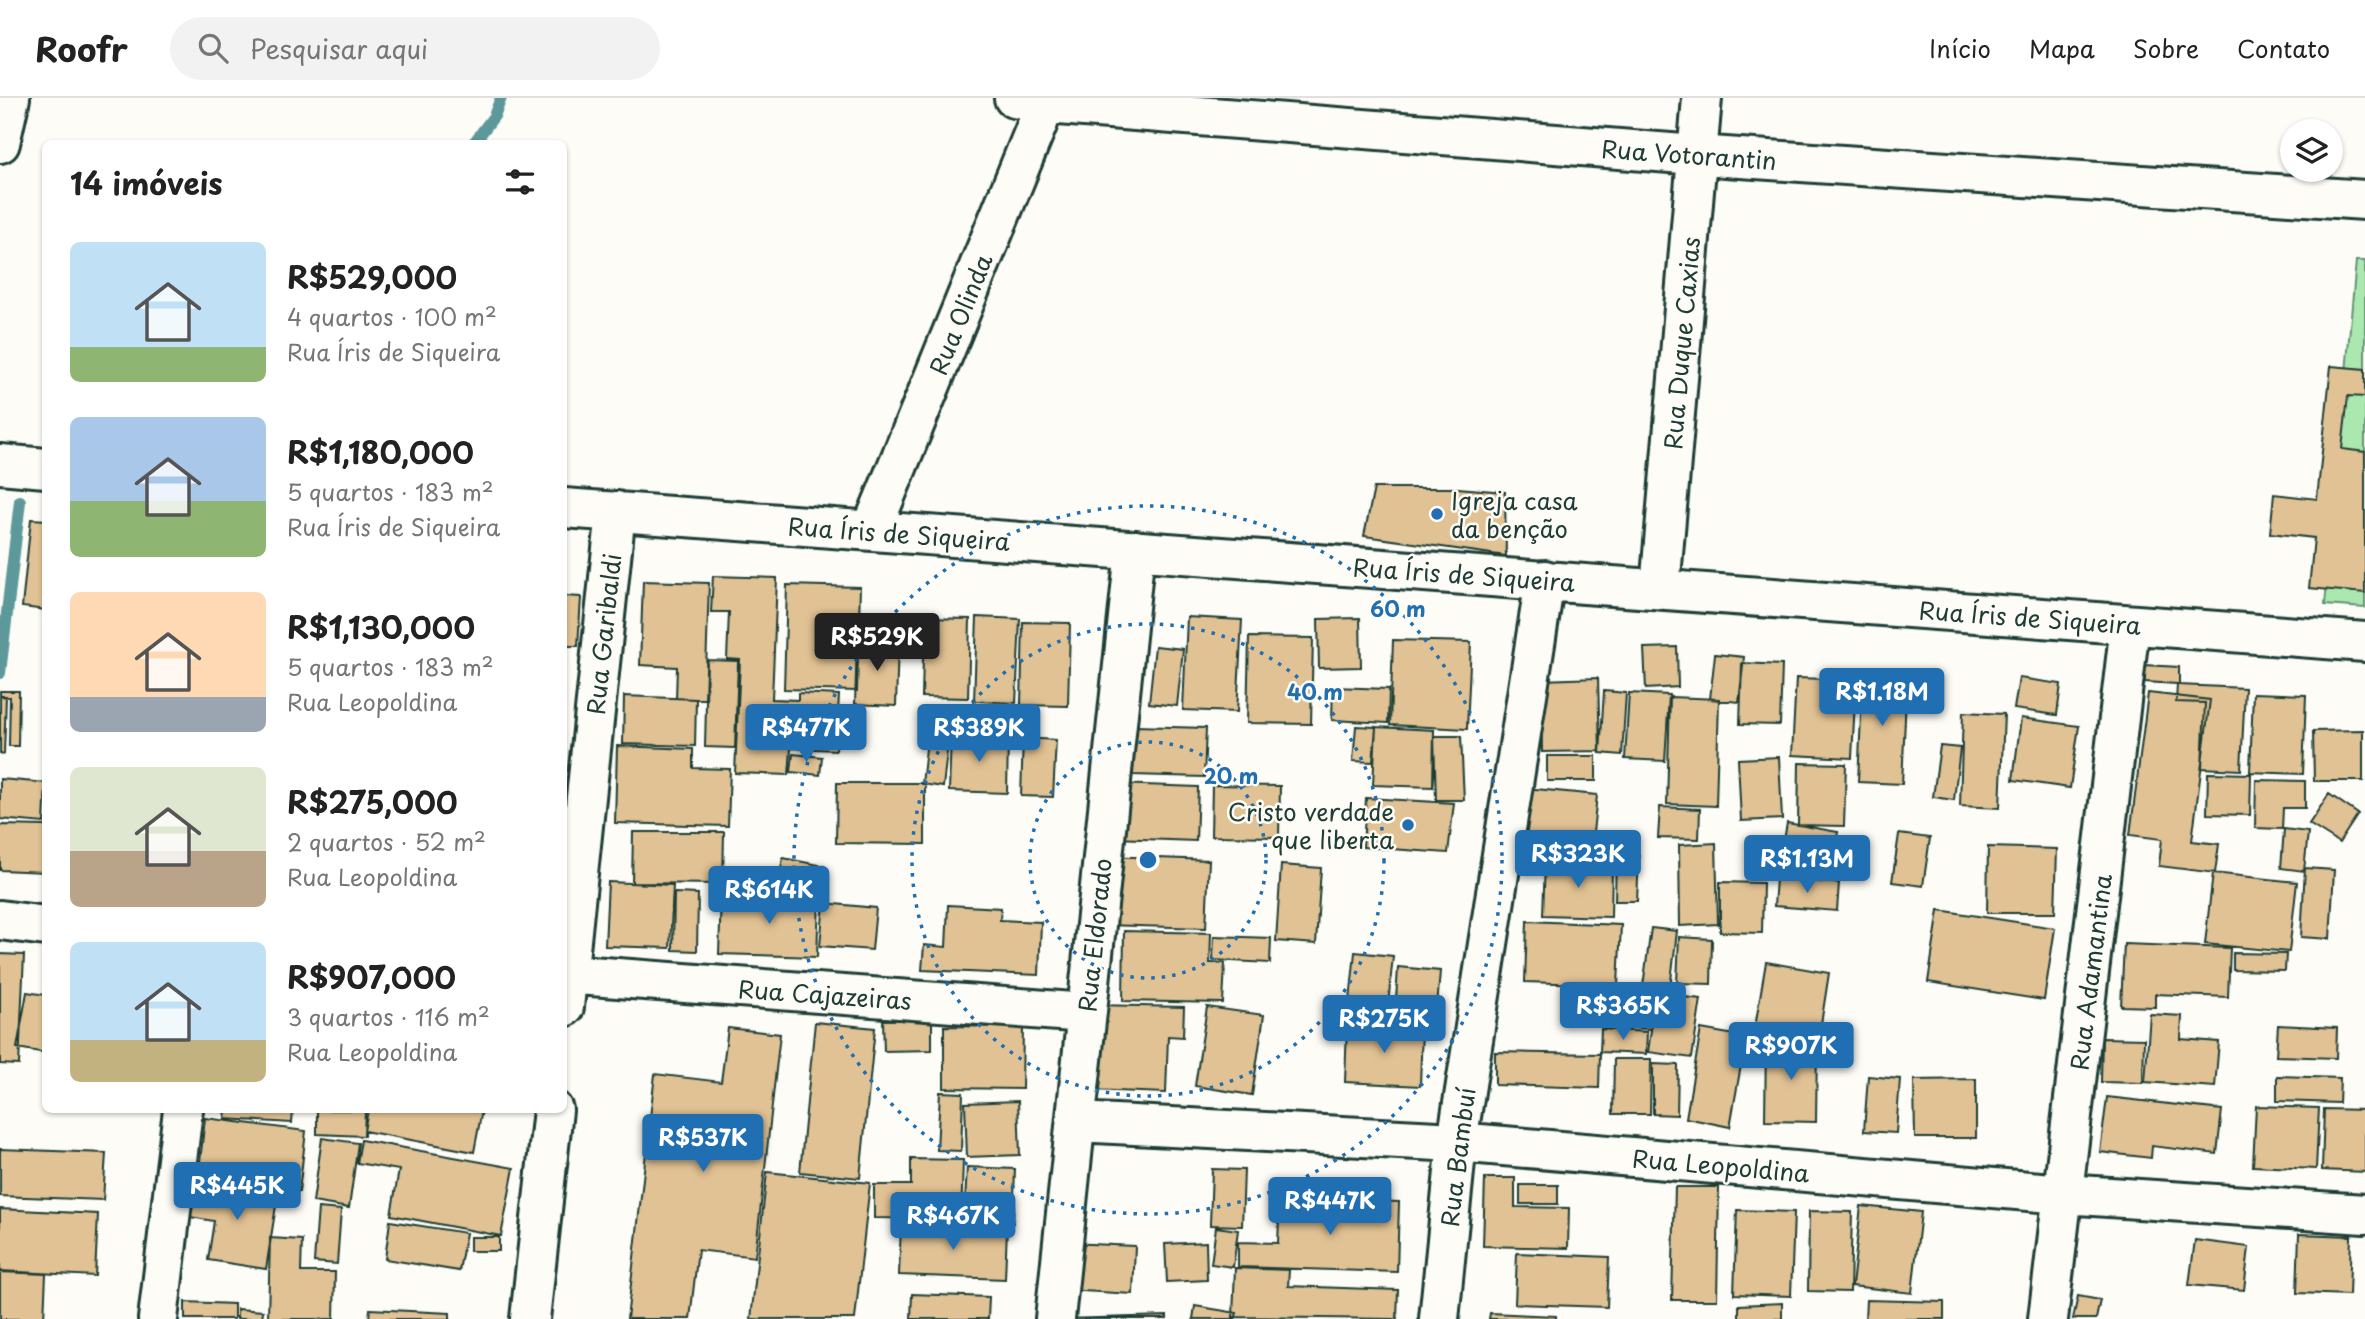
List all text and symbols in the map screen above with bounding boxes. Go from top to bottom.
search box [170,17,660,80]
text: Roofr [35,23,128,73]
icon: search [194,29,232,67]
text: Pesquisar aqui [250,29,428,68]
text: Início [1929,30,1991,66]
text: Mapa [2029,30,2095,66]
text: Sobre [2133,30,2199,66]
text: Contato [2237,30,2330,66]
map controls [2280,119,2343,182]
button: layers [2280,119,2343,182]
street label: Rua Votorantin [1600,130,1778,178]
text: 14 imóveis [70,160,223,205]
icon: filters [501,163,539,201]
street label: Rua Duque Caxias [1654,235,1708,451]
street label: Rua Olinda [919,248,1001,380]
text: R$529,000 [287,254,457,299]
icon: home [126,270,210,354]
text: 4 quartos · 100 m² [287,299,497,334]
text: Rua Íris de Siqueira [287,334,500,369]
text: R$1,180,000 [287,429,474,474]
icon: home [126,445,210,529]
text: 5 quartos · 183 m² [287,474,494,509]
place label: Igreja casa da benção [1451,482,1578,546]
marker: Igreja casa da benção [1429,506,1445,522]
street label: Rua Íris de Siqueira [787,507,1011,559]
text: Rua Íris de Siqueira [287,509,500,544]
street label: Rua Íris de Siqueira [1352,548,1576,600]
street label: Rua Garibaldi [577,552,629,716]
street label: Rua Íris de Siqueira [1918,591,2142,643]
text: 60 m [1370,592,1426,624]
text: R$1,130,000 [287,604,475,649]
pin: R$529K [820,614,934,673]
text: R$529K [831,618,923,653]
icon: home [126,620,210,704]
text: 5 quartos · 183 m² [287,649,494,684]
pin: R$1.18M [1817,668,1947,728]
text: R$1.18M [1835,673,1929,708]
text: 40 m [1287,675,1343,707]
text: Rua Leopoldina [287,684,457,719]
pin: R$477K [749,704,863,764]
pin: R$389K [922,704,1036,764]
text: R$477K [761,709,851,744]
text: R$389K [933,709,1025,744]
text: 20 m [1204,759,1258,791]
text: R$275,000 [287,779,458,824]
place label: Cristo verdade que liberta [1228,793,1394,857]
icon: home [126,795,210,879]
marker: Cristo verdade que liberta [1400,817,1416,833]
text: 2 quartos · 52 m² [287,824,486,859]
pin: R$323K [1521,830,1635,890]
text: R$323K [1531,835,1625,870]
pin: R$1.13M [1742,836,1872,895]
text: R$1.13M [1760,840,1854,875]
centre of rings [1136,848,1160,872]
street label: Rua Eldorado [1068,856,1120,1014]
text: Rua Leopoldina [287,859,457,894]
pin: R$614K [712,866,826,926]
text: R$614K [724,871,814,906]
street label: Rua Adamantina [2060,872,2120,1072]
text: R$907,000 [287,954,456,999]
icon: home [126,970,210,1054]
street label: Rua Cajazeiras [737,970,913,1018]
pin: R$365K [1566,982,1680,1042]
text: R$365K [1576,987,1670,1022]
pin: R$275K [1327,996,1441,1055]
text: 3 quartos · 116 m² [287,999,490,1034]
text: R$275K [1339,1000,1429,1035]
pin: R$907K [1734,1023,1848,1082]
text: R$907K [1745,1027,1837,1062]
text: Rua Leopoldina [287,1034,457,1069]
street label: Rua Bambuí [1431,1085,1483,1229]
pin: R$537K [646,1114,760,1174]
text: R$537K [658,1119,748,1154]
street label: Rua Leopoldina [1631,1139,1812,1191]
pin: R$445K [180,1162,294,1222]
text: R$445K [190,1167,284,1202]
pin: R$447K [1273,1178,1387,1237]
text: R$447K [1284,1182,1376,1217]
pin: R$467K [896,1192,1010,1252]
text: R$467K [906,1197,1000,1232]

